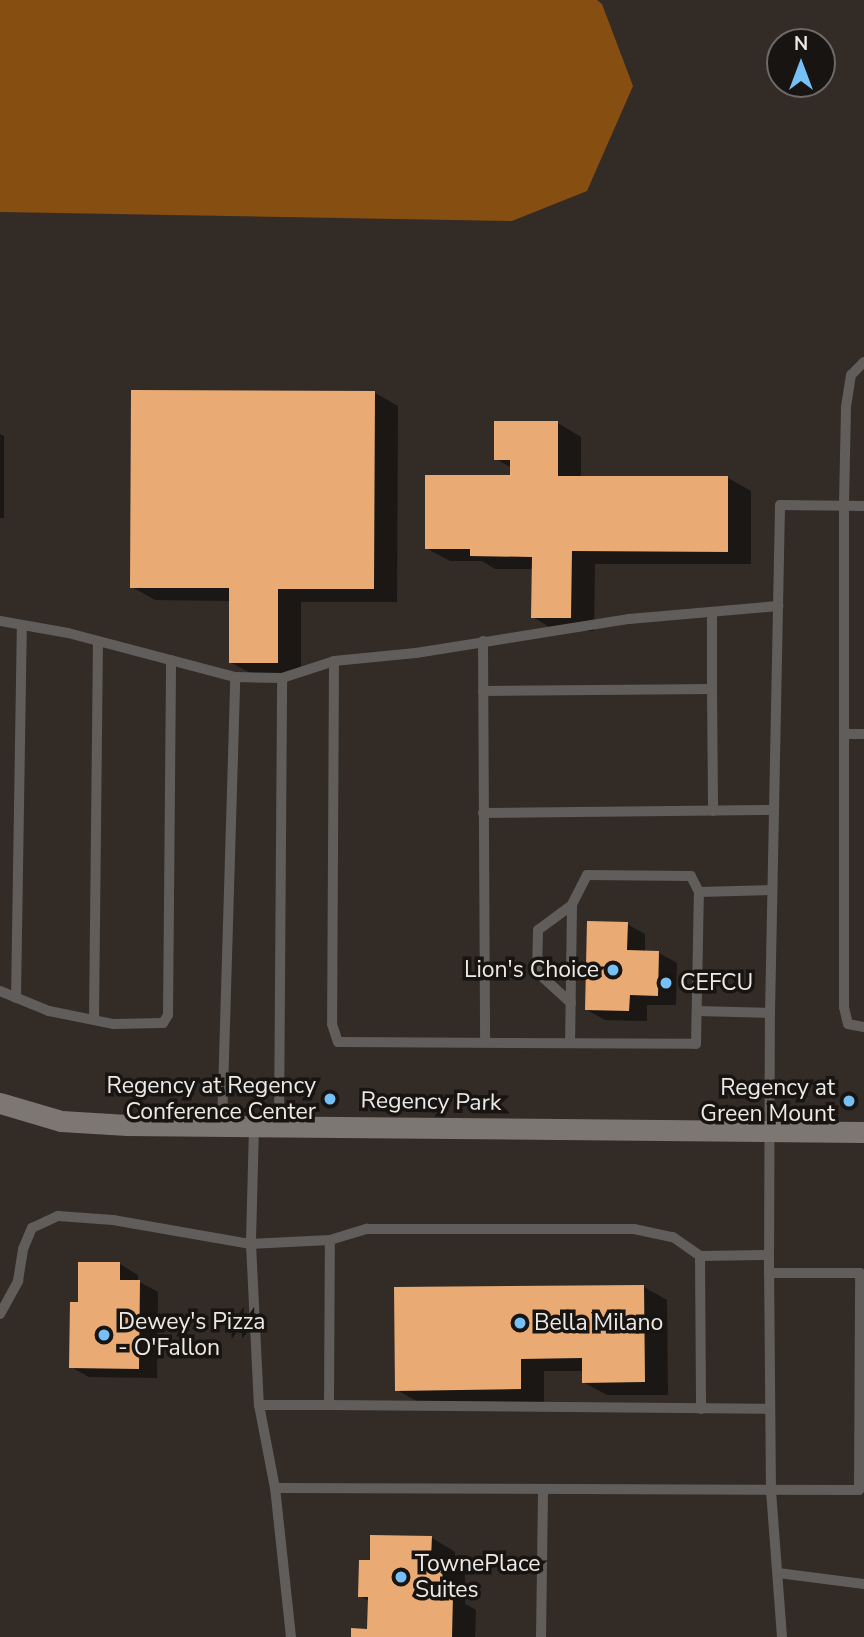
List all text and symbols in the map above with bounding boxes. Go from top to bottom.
north arrow [766,28,836,98]
text: N [794,31,808,57]
place label: Lion's Choice [464,956,599,984]
marker: Lion's Choice [605,962,621,978]
place label: CEFCU [680,969,753,997]
marker: CEFCU [658,975,674,991]
place label: Regency at Regency Conference Center [107,1072,316,1126]
place label: Regency at Green Mount [700,1074,835,1128]
street label: Regency Park [361,1087,501,1117]
marker: Regency at Regency Conference Center [322,1091,338,1107]
marker: Regency at Green Mount [841,1093,857,1109]
place label: Dewey's Pizza - O'Fallon [118,1308,266,1362]
place label: Bella Milano [534,1309,663,1337]
marker: Bella Milano [512,1315,528,1331]
marker: Dewey's Pizza - O'Fallon [96,1327,112,1343]
place label: TownePlace Suites [415,1550,541,1604]
marker: TownePlace Suites [393,1569,409,1585]

